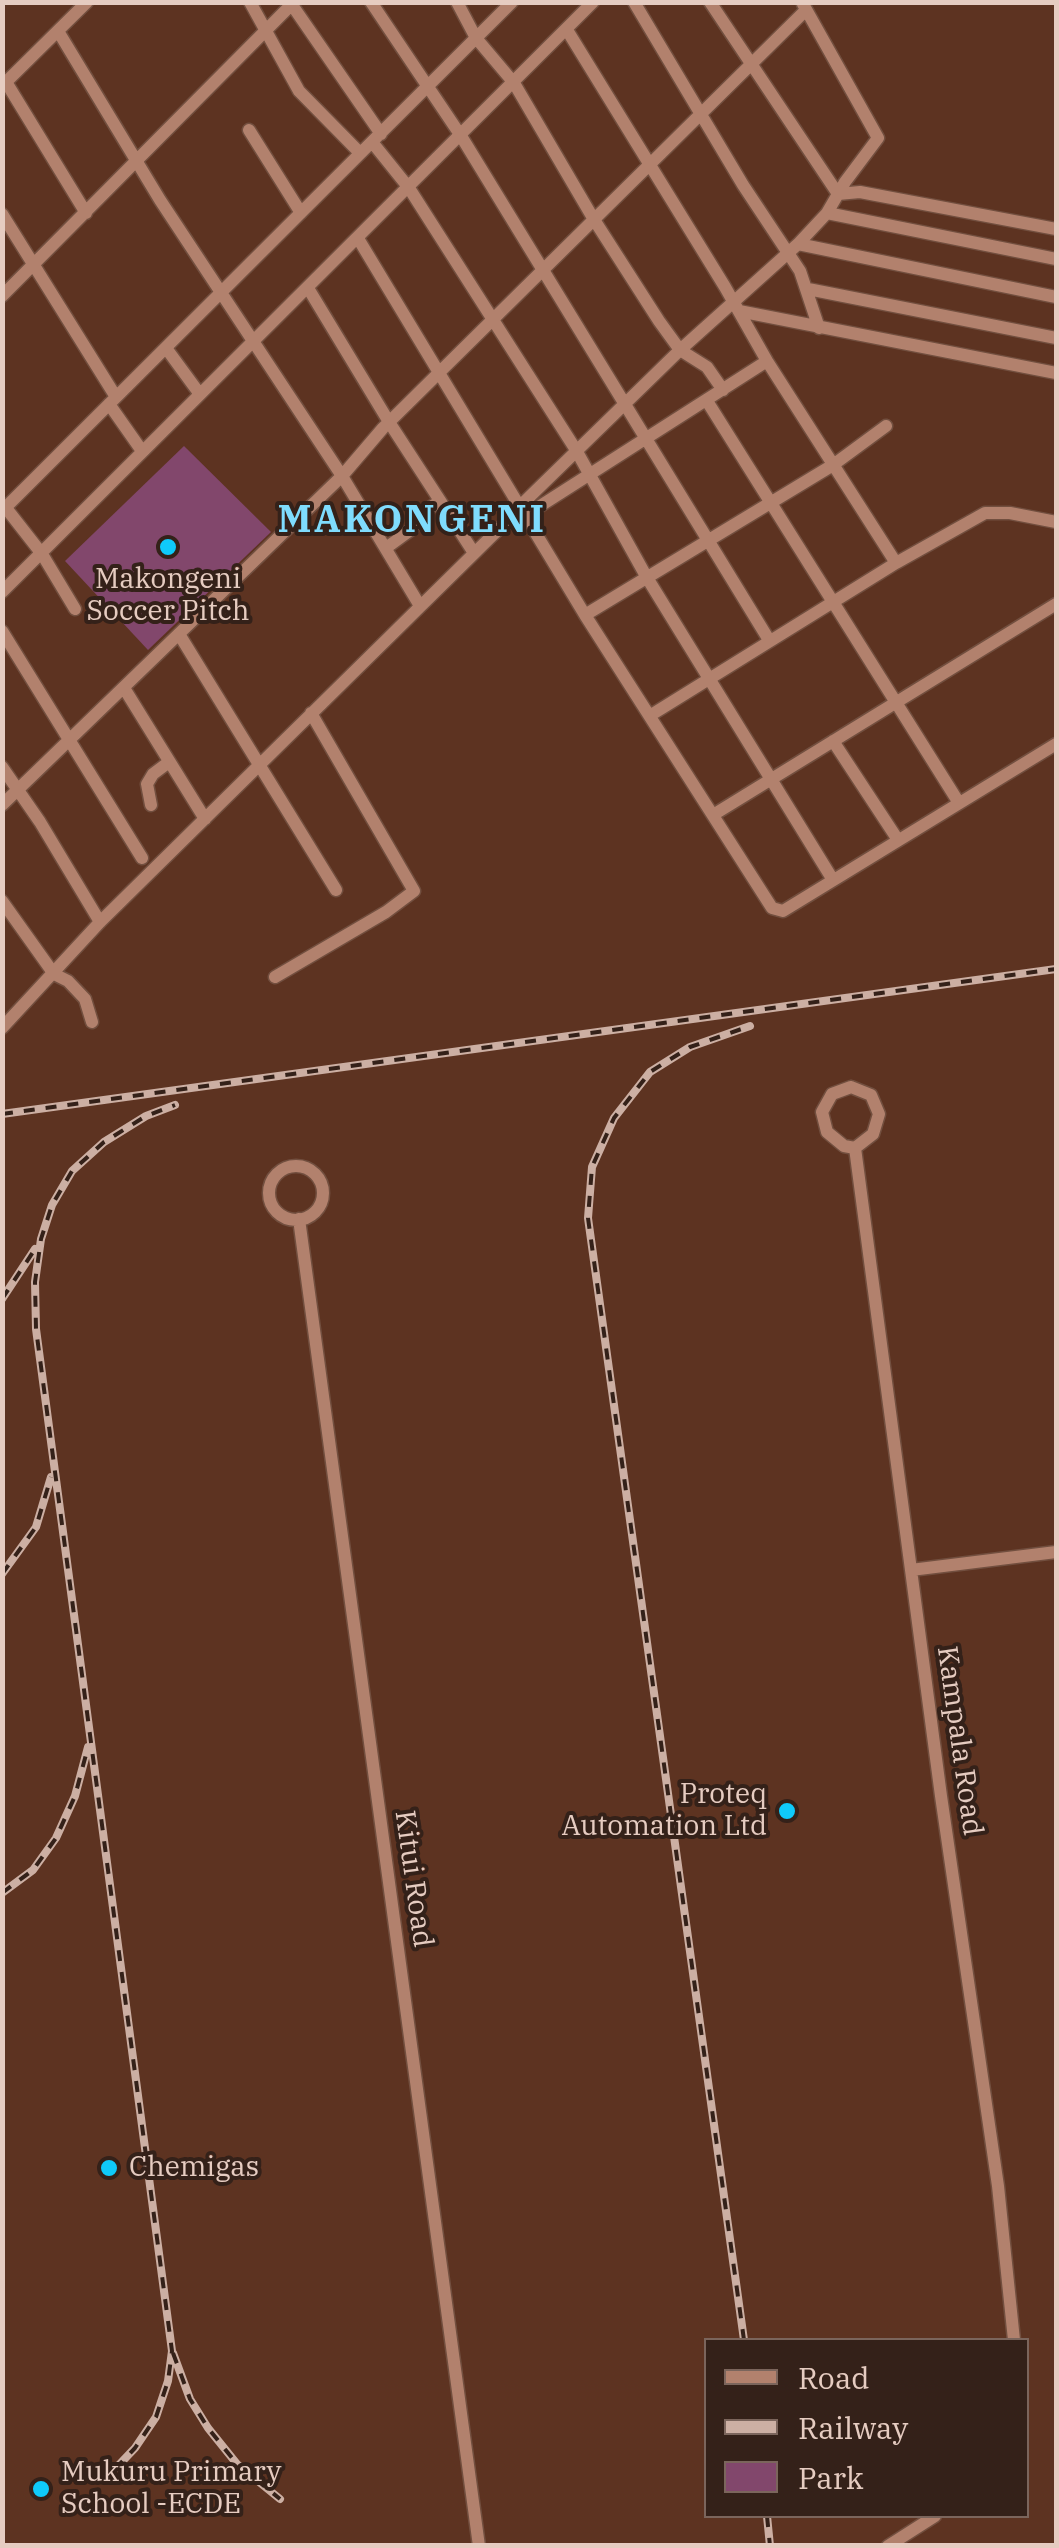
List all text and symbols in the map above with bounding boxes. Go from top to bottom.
district label: MAKONGENI [278,498,546,544]
marker: Makongeni Soccer Pitch [157,536,179,558]
place label: Makongeni Soccer Pitch [87,563,249,629]
street label: Kampala Road [929,1644,989,1838]
place label: Proteq Automation Ltd [562,1778,767,1844]
marker: Proteq Automation Ltd [776,1800,798,1822]
street label: Kitui Road [387,1808,439,1950]
place label: Chemigas [129,2151,259,2185]
marker: Chemigas [98,2157,120,2179]
legend [704,2338,1029,2518]
text: Road [798,2358,870,2397]
text: Railway [798,2408,908,2447]
place label: Mukuru Primary School -ECDE [61,2456,282,2522]
text: Park [798,2458,864,2497]
marker: Mukuru Primary School -ECDE [30,2478,52,2500]

